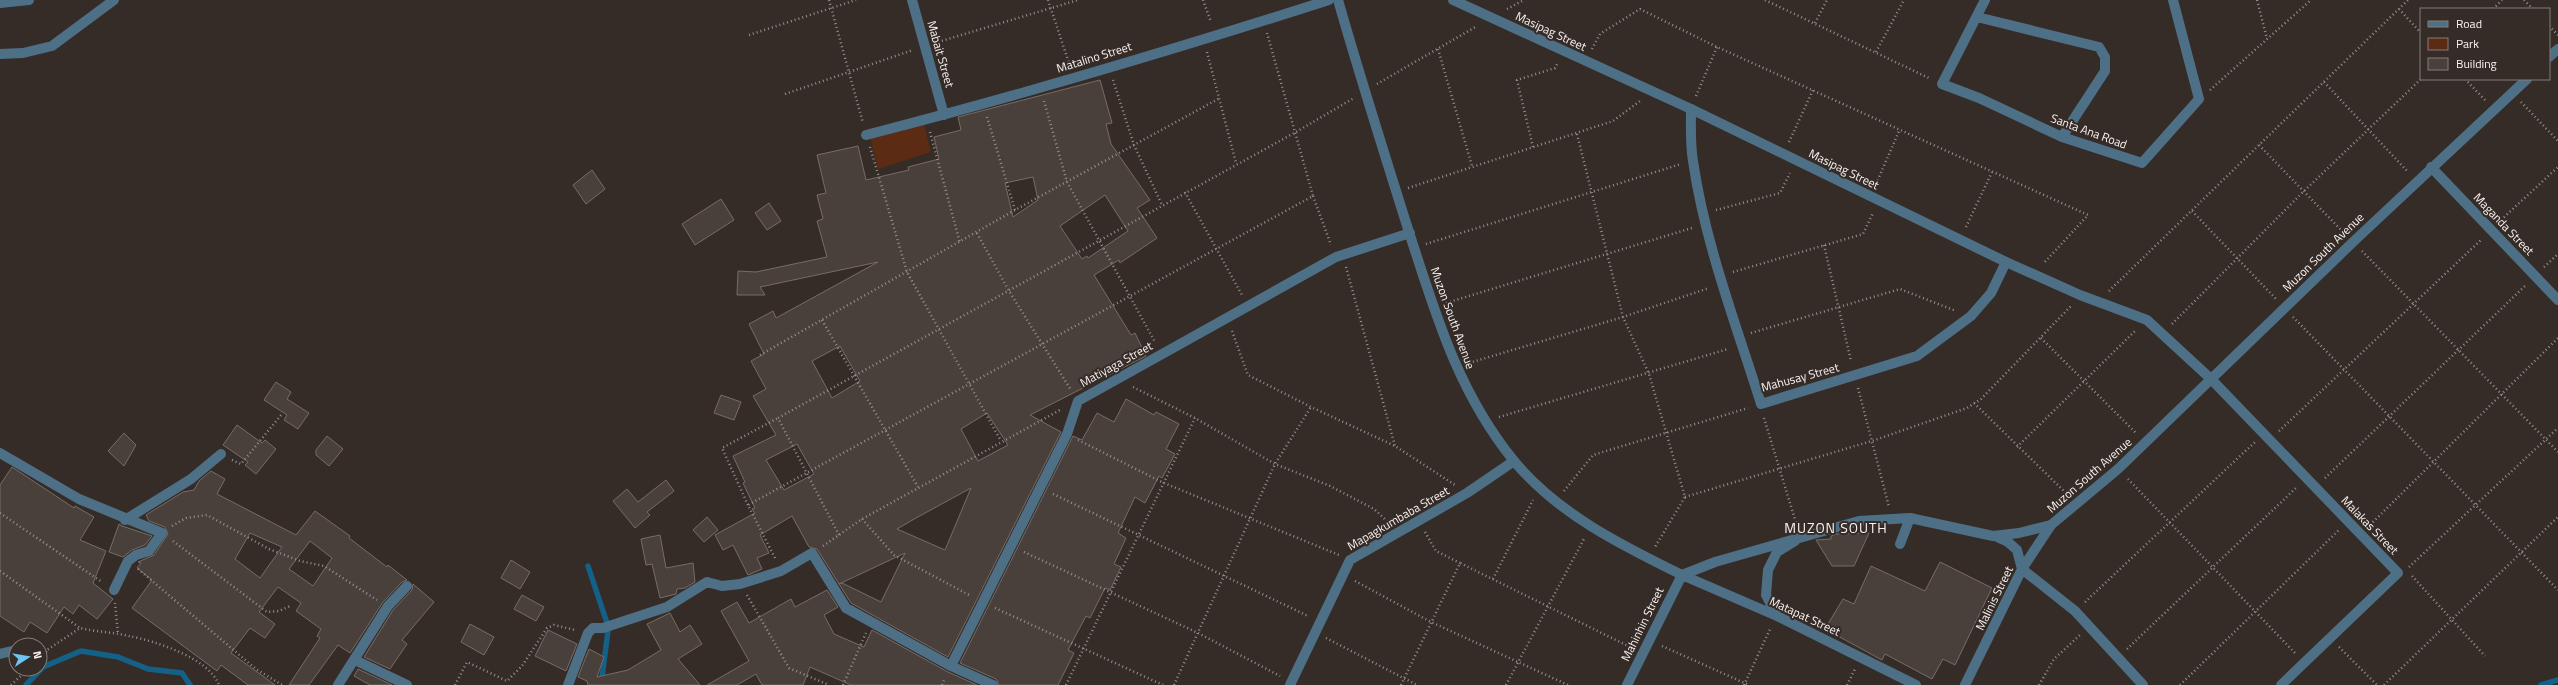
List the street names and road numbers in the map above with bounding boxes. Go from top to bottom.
street label: Masipag Street [1512,6,1590,56]
street label: Mabait Street [922,18,960,90]
street label: Matalino Street [1054,36,1135,77]
street label: Santa Ana Road [2048,108,2130,154]
street label: Masipag Street [1806,144,1883,195]
street label: Maganda Street [2469,188,2539,260]
street label: Muzon South Avenue [2278,208,2368,296]
street label: Muzon South Avenue [1426,264,1480,372]
street label: Matiyaga Street [1076,336,1156,392]
street label: Mahusay Street [1759,357,1842,397]
street label: Muzon South Avenue [2042,433,2136,517]
street label: Mapagkumbaba Street [1343,481,1453,555]
street label: Malakas Street [2337,491,2404,559]
street label: Malinis Street [1970,562,2018,634]
street label: Mahinhin Street [1616,583,1669,664]
street label: Matapat Street [1766,591,1844,641]

